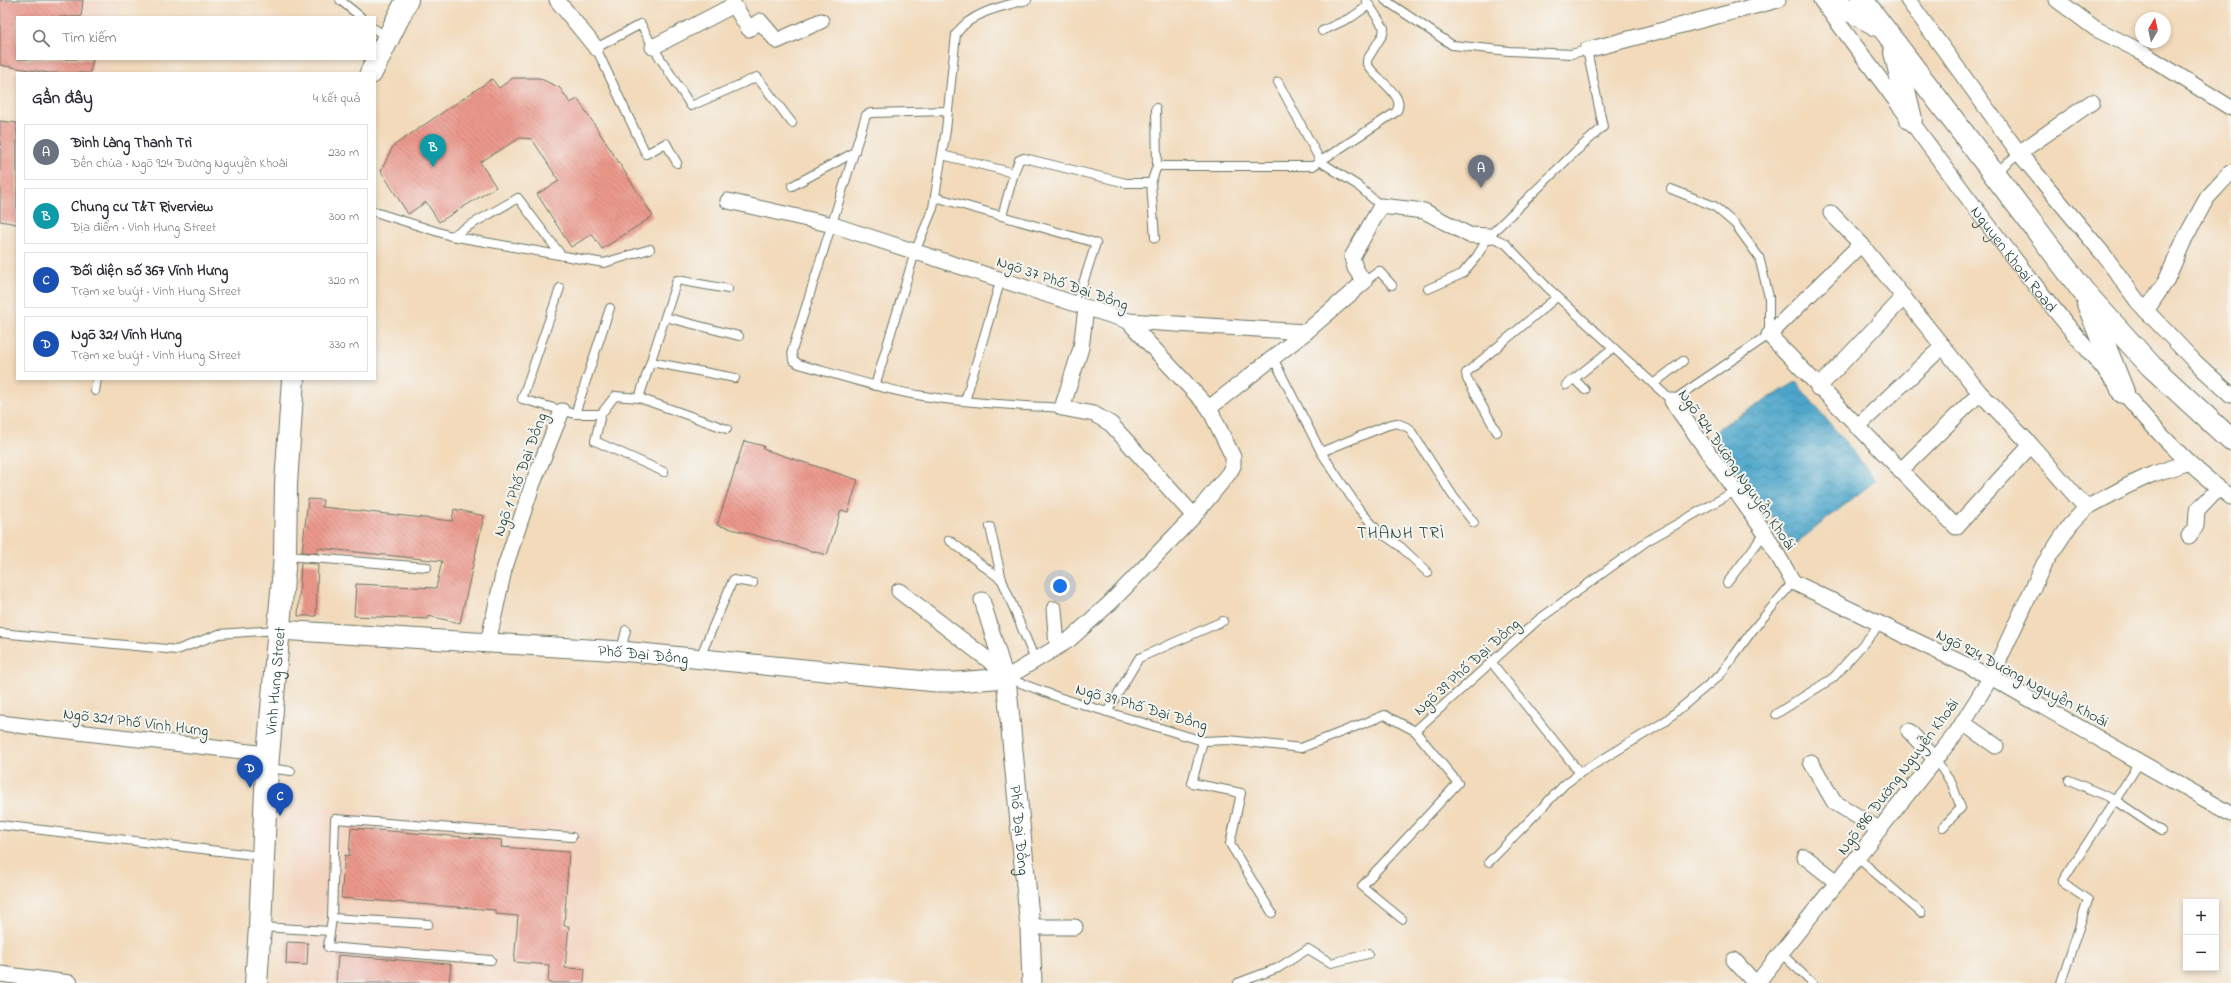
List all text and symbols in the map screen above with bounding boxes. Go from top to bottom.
north arrow [2135,12,2171,48]
search box [16,16,376,60]
icon: search [30,27,52,49]
text: Tìm kiếm [62,27,116,49]
text: Gần đây [32,86,93,111]
text: 4 kết quả [313,89,360,108]
text: Đình Làng Thanh Trì [71,132,192,154]
pin: B [420,134,446,167]
text: A [42,143,50,162]
text: 230 m [328,143,359,162]
text: Đền chùa · Ngõ 924 Đường Nguyễn Khoái [71,154,288,173]
pin: A [1468,155,1494,188]
text: Chung cư T&T Riverview [71,196,213,218]
street label: Nguyen Khoai Road [1964,201,2062,318]
text: B [42,207,50,226]
text: 300 m [329,207,359,226]
text: Địa điểm · Vinh Hung Street [71,218,216,237]
street label: Ngõ 37 Phố Đại Đồng [993,250,1132,318]
text: Đối diện số 367 Vĩnh Hưng [71,260,228,282]
text: C [42,271,50,290]
text: 320 m [328,271,359,290]
text: Trạm xe buýt · Vinh Hung Street [71,282,241,301]
text: Ngõ 321 Vĩnh Hưng [71,324,182,346]
text: D [41,335,51,354]
text: 330 m [329,335,359,354]
text: Trạm xe buýt · Vinh Hung Street [71,346,241,365]
street label: Ngõ 924 Đường Nguyễn Khoái [1671,385,1801,556]
street label: Ngõ 1 Phố Đại Đồng [487,409,554,540]
district label: THANH TRÌ [1357,521,1445,546]
your location [1050,576,1070,596]
street label: Ngõ 39 Phố Đại Đồng [1409,613,1526,722]
street label: Ngõ 924 Đường Nguyễn Khoái [1932,623,2113,735]
street label: Vinh Hung Street [260,625,293,737]
street label: Phố Đại Đồng [597,640,689,672]
street label: Ngõ 39 Phố Đại Đồng [1073,678,1210,738]
street label: Ngõ 896 Đường Nguyễn Khoái [1832,694,1966,861]
street label: Ngõ 321 Phố Vĩnh Hưng [62,702,210,744]
pin: D [237,755,263,788]
pin: C [267,783,293,816]
street label: Phố Đại Đồng [1002,784,1035,876]
map controls [2183,899,2219,971]
button: + [2183,899,2219,935]
button: − [2183,935,2219,971]

